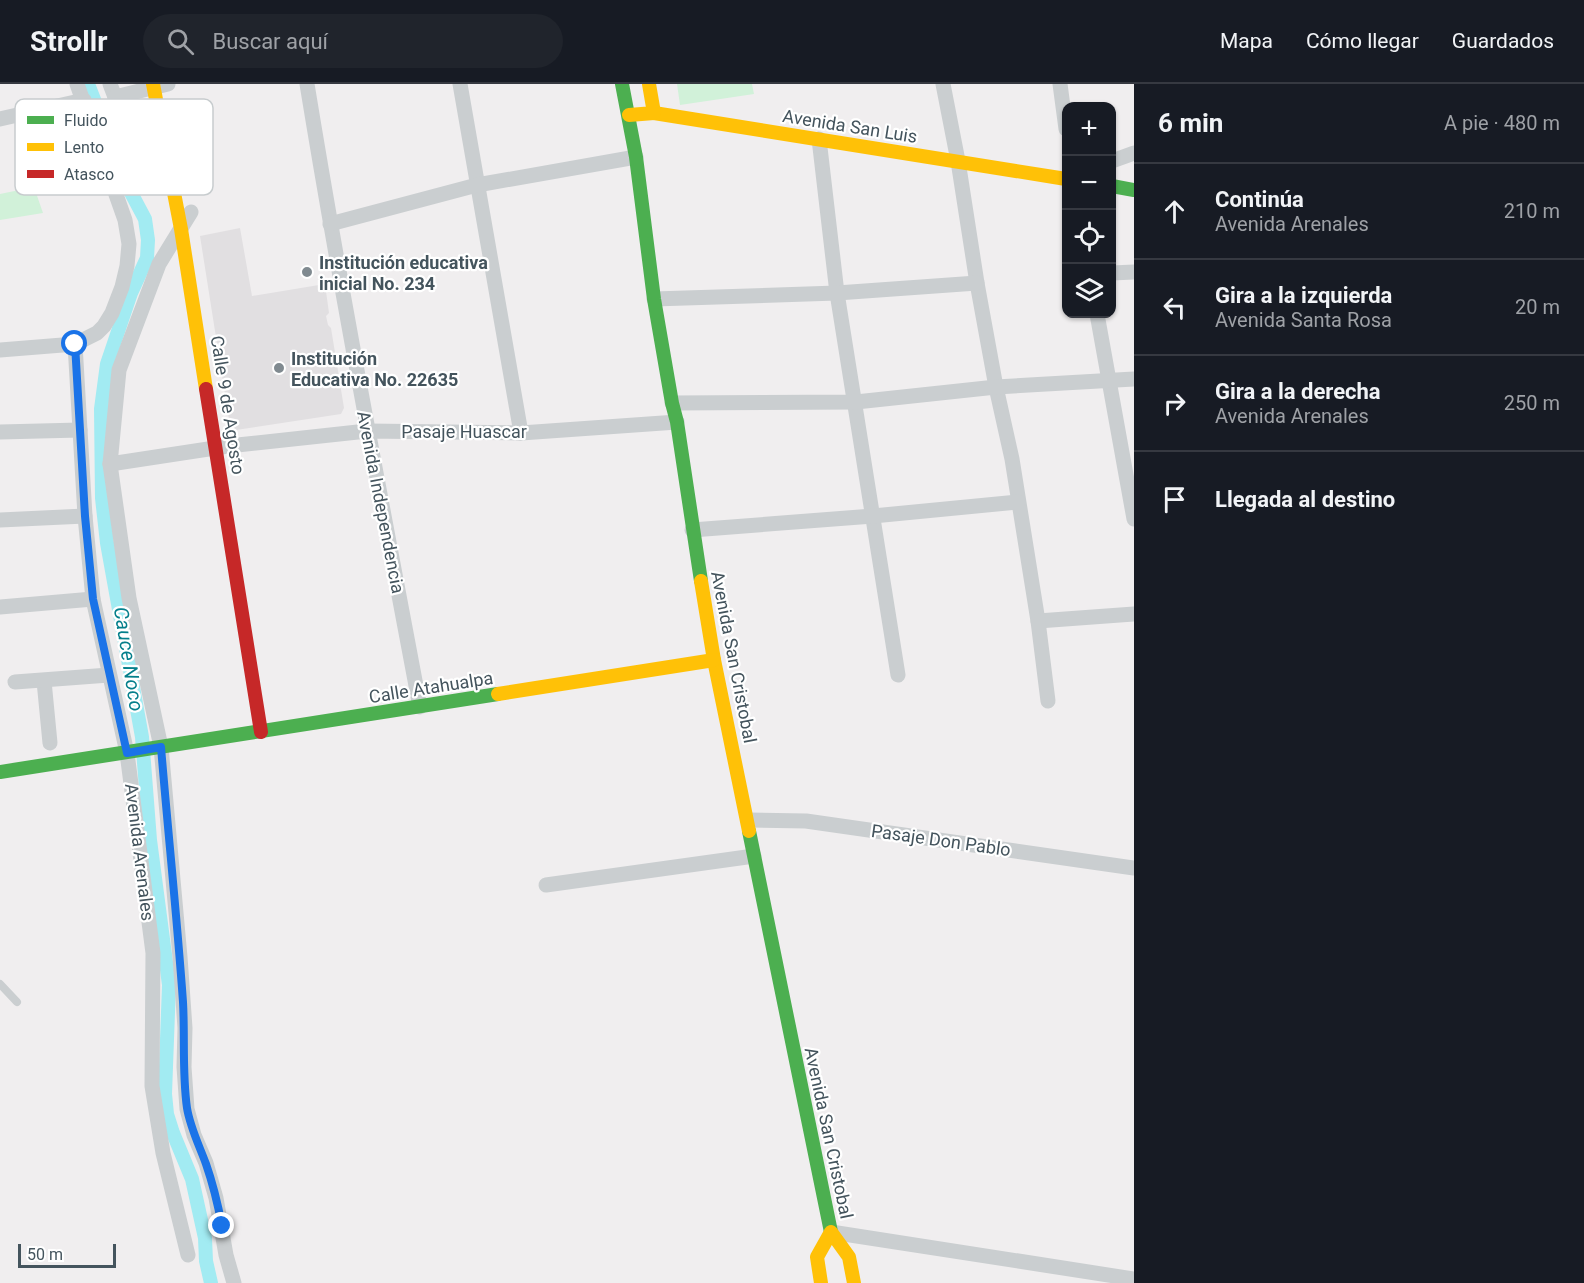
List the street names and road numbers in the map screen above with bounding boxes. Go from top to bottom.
street label: Avenida San Luis [781,105,919,147]
street label: Calle 9 de Agosto [207,334,249,476]
street label: Avenida Independencia [353,409,409,595]
street label: Pasaje Huascar [401,421,527,442]
street label: Avenida San Cristobal [707,569,761,745]
street label: Calle Atahualpa [367,667,495,707]
street label: Avenida Arenales [121,782,159,922]
street label: Pasaje Don Pablo [870,820,1012,860]
street label: Avenida San Cristobal [801,1045,857,1221]

